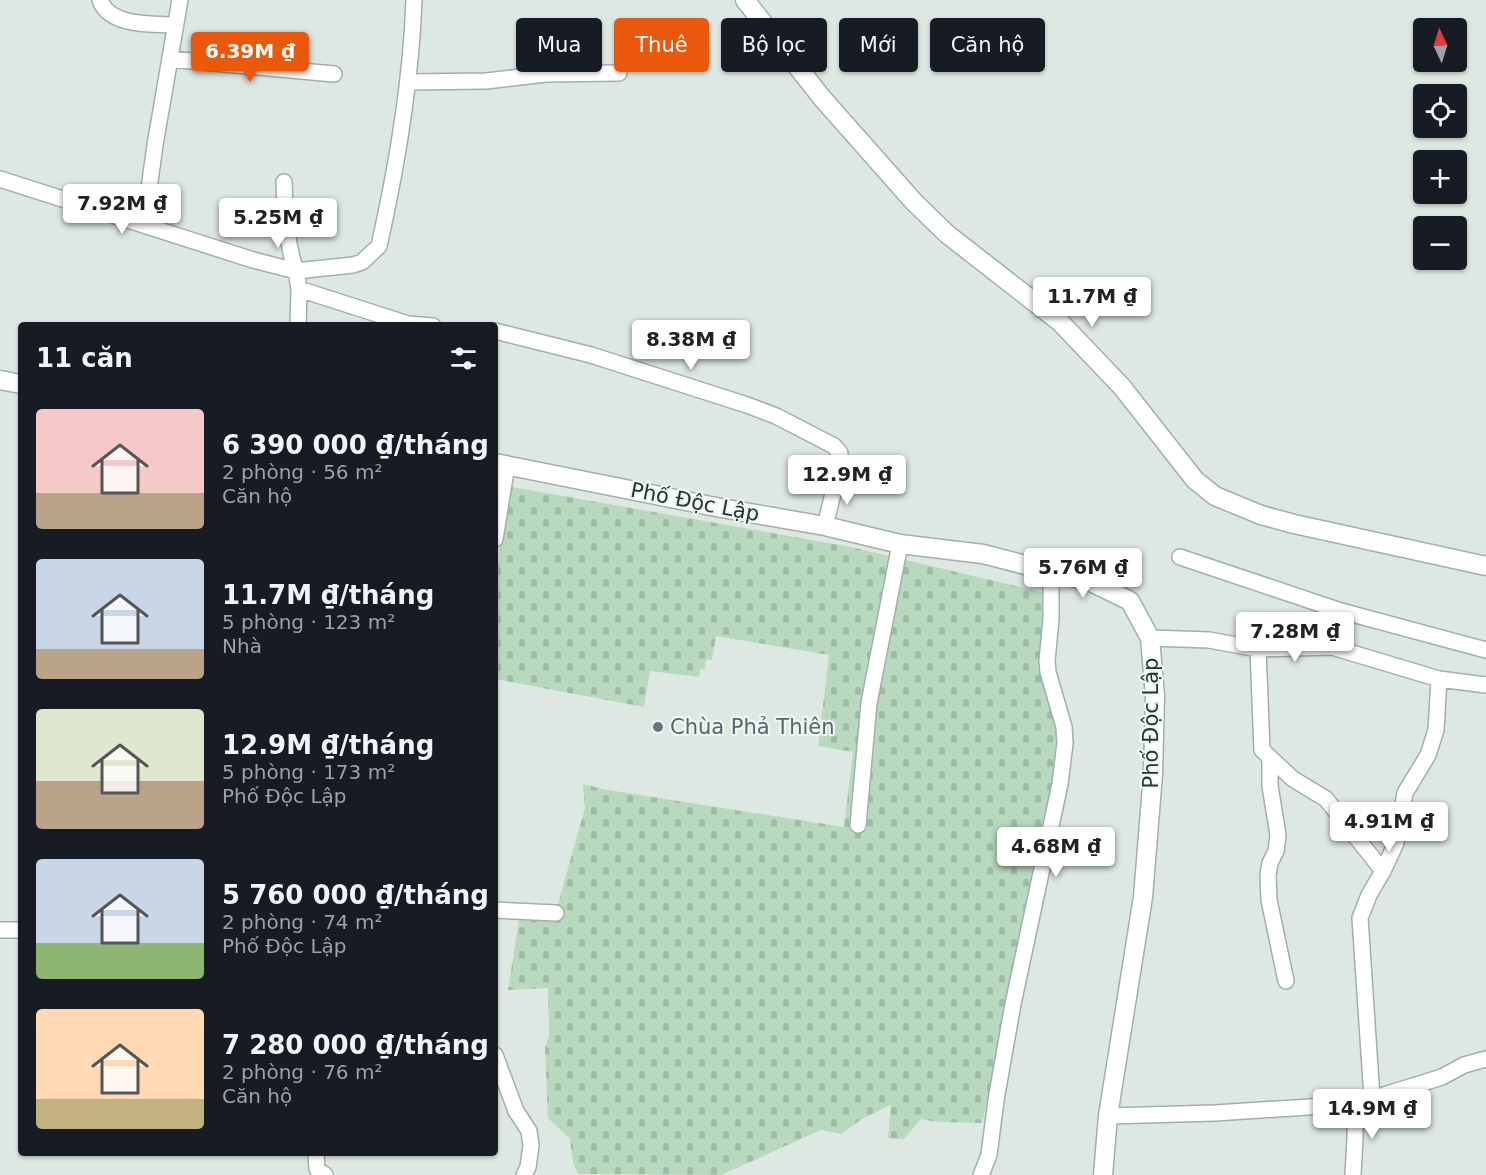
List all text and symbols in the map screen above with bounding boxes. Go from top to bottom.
chip: Mua [516,18,602,72]
chip: Thuê [614,18,709,72]
chip: Bộ lọc [721,18,827,72]
chip: Mới [839,18,918,72]
chip: Căn hộ [930,18,1045,72]
north arrow [1413,18,1467,72]
map controls [1413,18,1467,270]
pin: 6.39M ₫ [195,32,305,83]
text: 6.39M ₫ [205,39,295,63]
button: locate [1413,84,1467,138]
button: + [1413,150,1467,204]
pin: 7.92M ₫ [67,184,177,235]
text: 7.92M ₫ [77,191,167,215]
pin: 5.25M ₫ [223,198,333,249]
text: 5.25M ₫ [233,205,323,229]
button: − [1413,216,1467,270]
pin: 11.7M ₫ [1037,277,1147,328]
text: 11.7M ₫ [1047,284,1137,308]
pin: 8.38M ₫ [636,320,746,371]
text: 8.38M ₫ [646,327,736,351]
icon: filters [447,342,480,375]
text: 11 căn [36,343,133,373]
text: 6 390 000 ₫/tháng [222,430,489,460]
icon: home [84,433,156,505]
pin: 12.9M ₫ [792,455,902,506]
text: 2 phòng · 56 m² [222,460,382,484]
text: 12.9M ₫ [802,462,892,486]
street label: Phố Độc Lập [629,478,761,526]
text: Căn hộ [222,484,292,508]
pin: 5.76M ₫ [1028,548,1138,599]
text: 5.76M ₫ [1038,555,1128,579]
text: 11.7M ₫/tháng [222,580,434,610]
icon: home [84,583,156,655]
text: 5 phòng · 123 m² [222,610,395,634]
pin: 7.28M ₫ [1240,612,1350,663]
text: 7.28M ₫ [1250,619,1340,643]
text: Nhà [222,634,262,658]
street label: Phố Độc Lập [1139,658,1163,788]
place label: Chùa Phả Thiên [670,715,835,739]
marker: Chùa Phả Thiên [651,720,665,734]
text: 12.9M ₫/tháng [222,730,434,760]
icon: home [84,733,156,805]
text: 5 phòng · 173 m² [222,760,395,784]
text: Phố Độc Lập [222,784,347,808]
pin: 4.91M ₫ [1334,802,1444,853]
text: 4.91M ₫ [1344,809,1434,833]
pin: 4.68M ₫ [1001,827,1111,878]
text: 4.68M ₫ [1011,834,1101,858]
text: 5 760 000 ₫/tháng [222,880,489,910]
icon: home [84,883,156,955]
text: 2 phòng · 74 m² [222,910,382,934]
text: Phố Độc Lập [222,934,347,958]
text: 7 280 000 ₫/tháng [222,1030,489,1060]
icon: home [84,1033,156,1105]
text: 2 phòng · 76 m² [222,1060,382,1084]
text: Căn hộ [222,1084,292,1108]
pin: 14.9M ₫ [1317,1089,1427,1140]
text: 14.9M ₫ [1327,1096,1417,1120]

